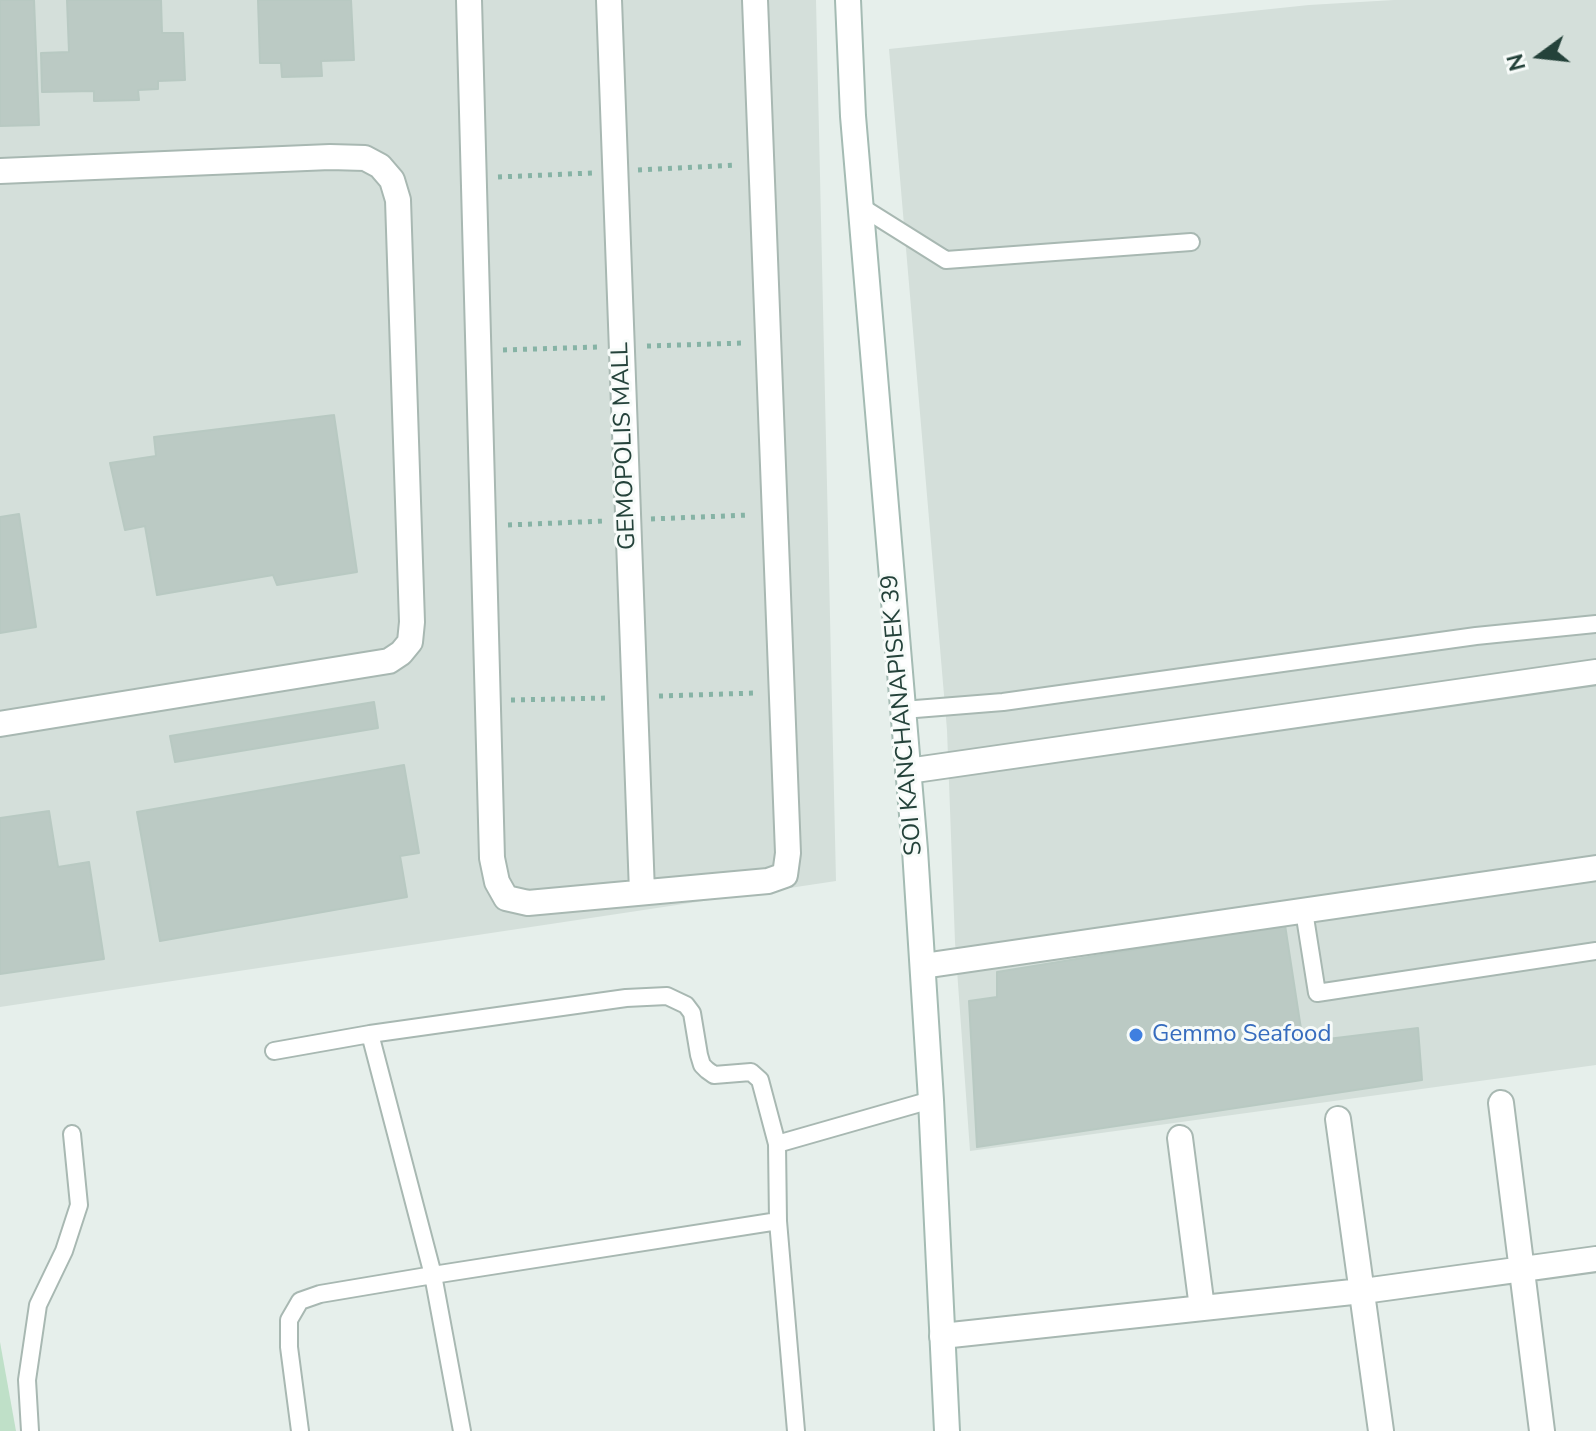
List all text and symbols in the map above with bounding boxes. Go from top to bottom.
north arrow [1500,16,1580,96]
text: N [1500,50,1533,74]
street label: GEMOPOLIS MALL [607,342,643,550]
street label: SOI KANCHANAPISEK 39 [876,573,930,857]
place label: Gemmo Seafood [1152,1021,1331,1049]
marker: Gemmo Seafood [1127,1026,1145,1044]

